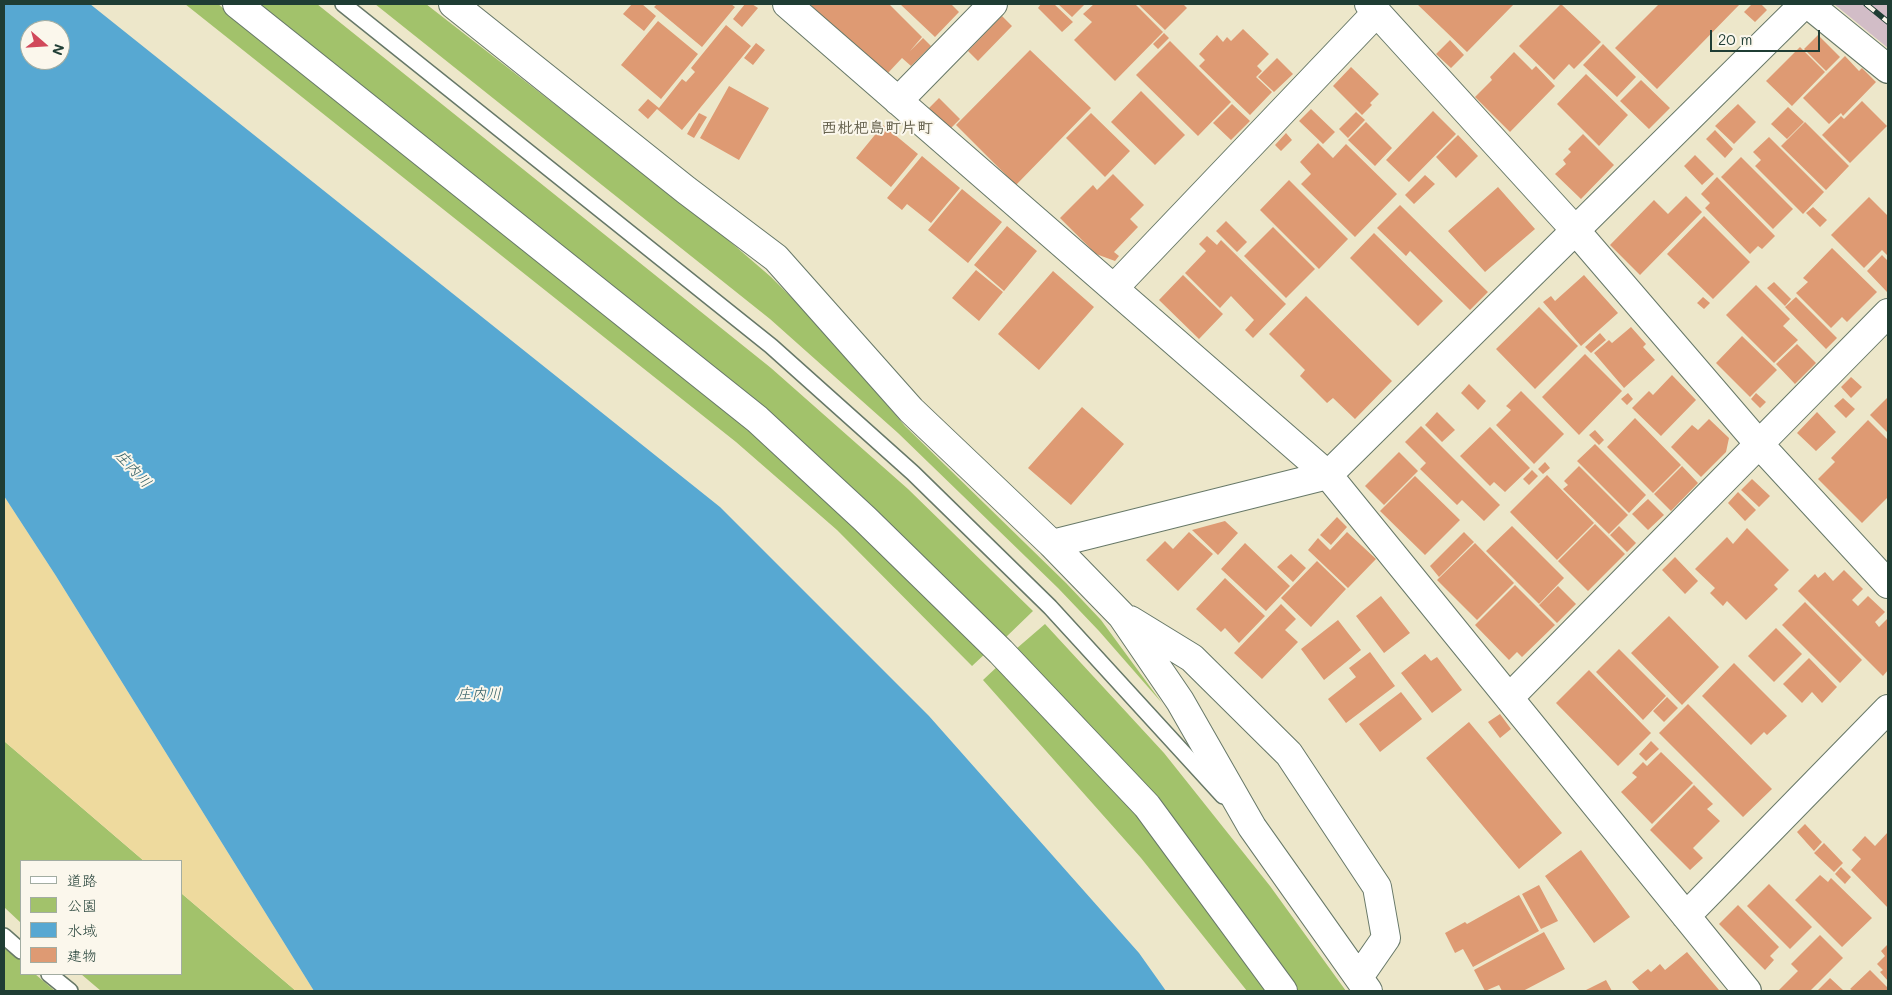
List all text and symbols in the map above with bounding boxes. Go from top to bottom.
north arrow [20,20,70,70]
scale bar [1712,20,1822,52]
text: 20 m [1718,29,1752,49]
text: N [48,42,69,58]
district label: 西枇杷島町片町 [821,118,933,138]
water label: 庄内川 [111,446,155,492]
water label: 庄内川 [457,685,501,703]
legend [20,860,182,975]
text: 道路 [67,870,97,890]
text: 公園 [67,895,97,915]
text: 水域 [67,920,97,940]
text: 建物 [67,945,97,965]

